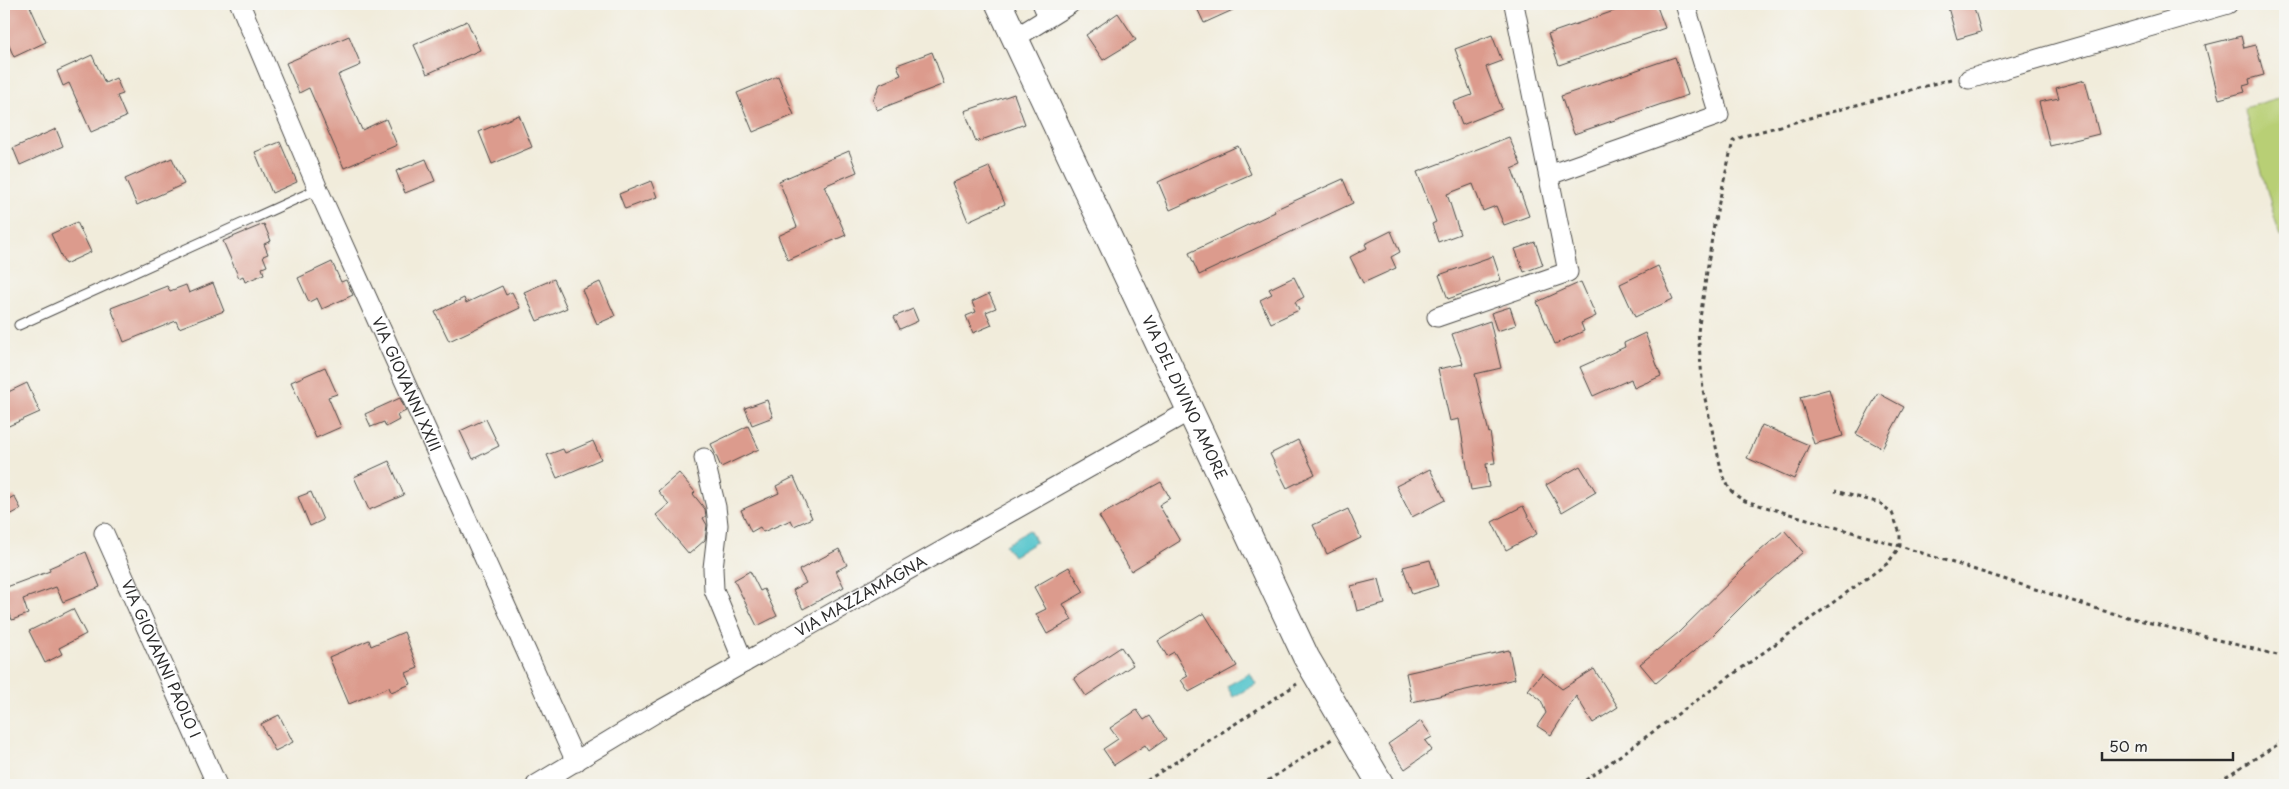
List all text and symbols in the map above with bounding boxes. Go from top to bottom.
street label: VIA DEL DIVINO AMORE [1137,311,1234,483]
street label: VIA GIOVANNI XXIII [367,313,448,455]
street label: VIA MAZZAMAGNA [790,549,931,642]
street label: VIA GIOVANNI PAOLO I [116,576,207,741]
scale bar [2102,729,2233,761]
text: 50 m [2109,734,2148,757]

